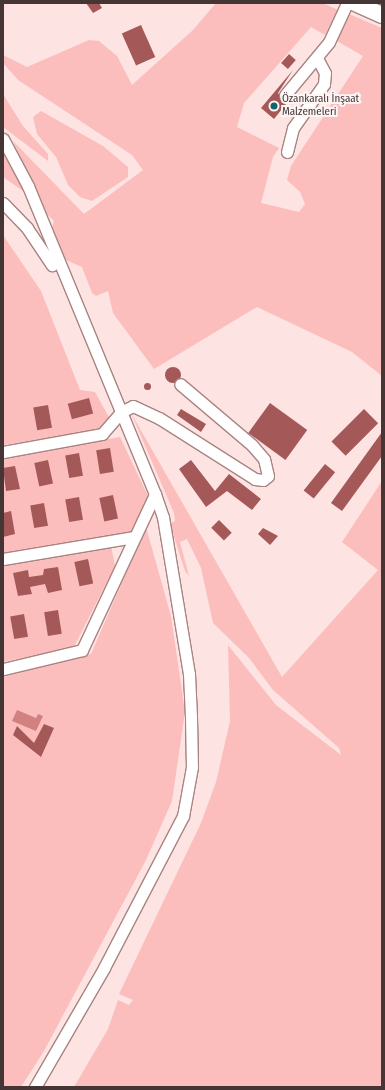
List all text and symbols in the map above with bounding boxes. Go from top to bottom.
place label: Özankaralı İnşaat Malzemeleri [282,93,359,119]
marker: Özankaralı İnşaat Malzemeleri [269,101,279,111]

